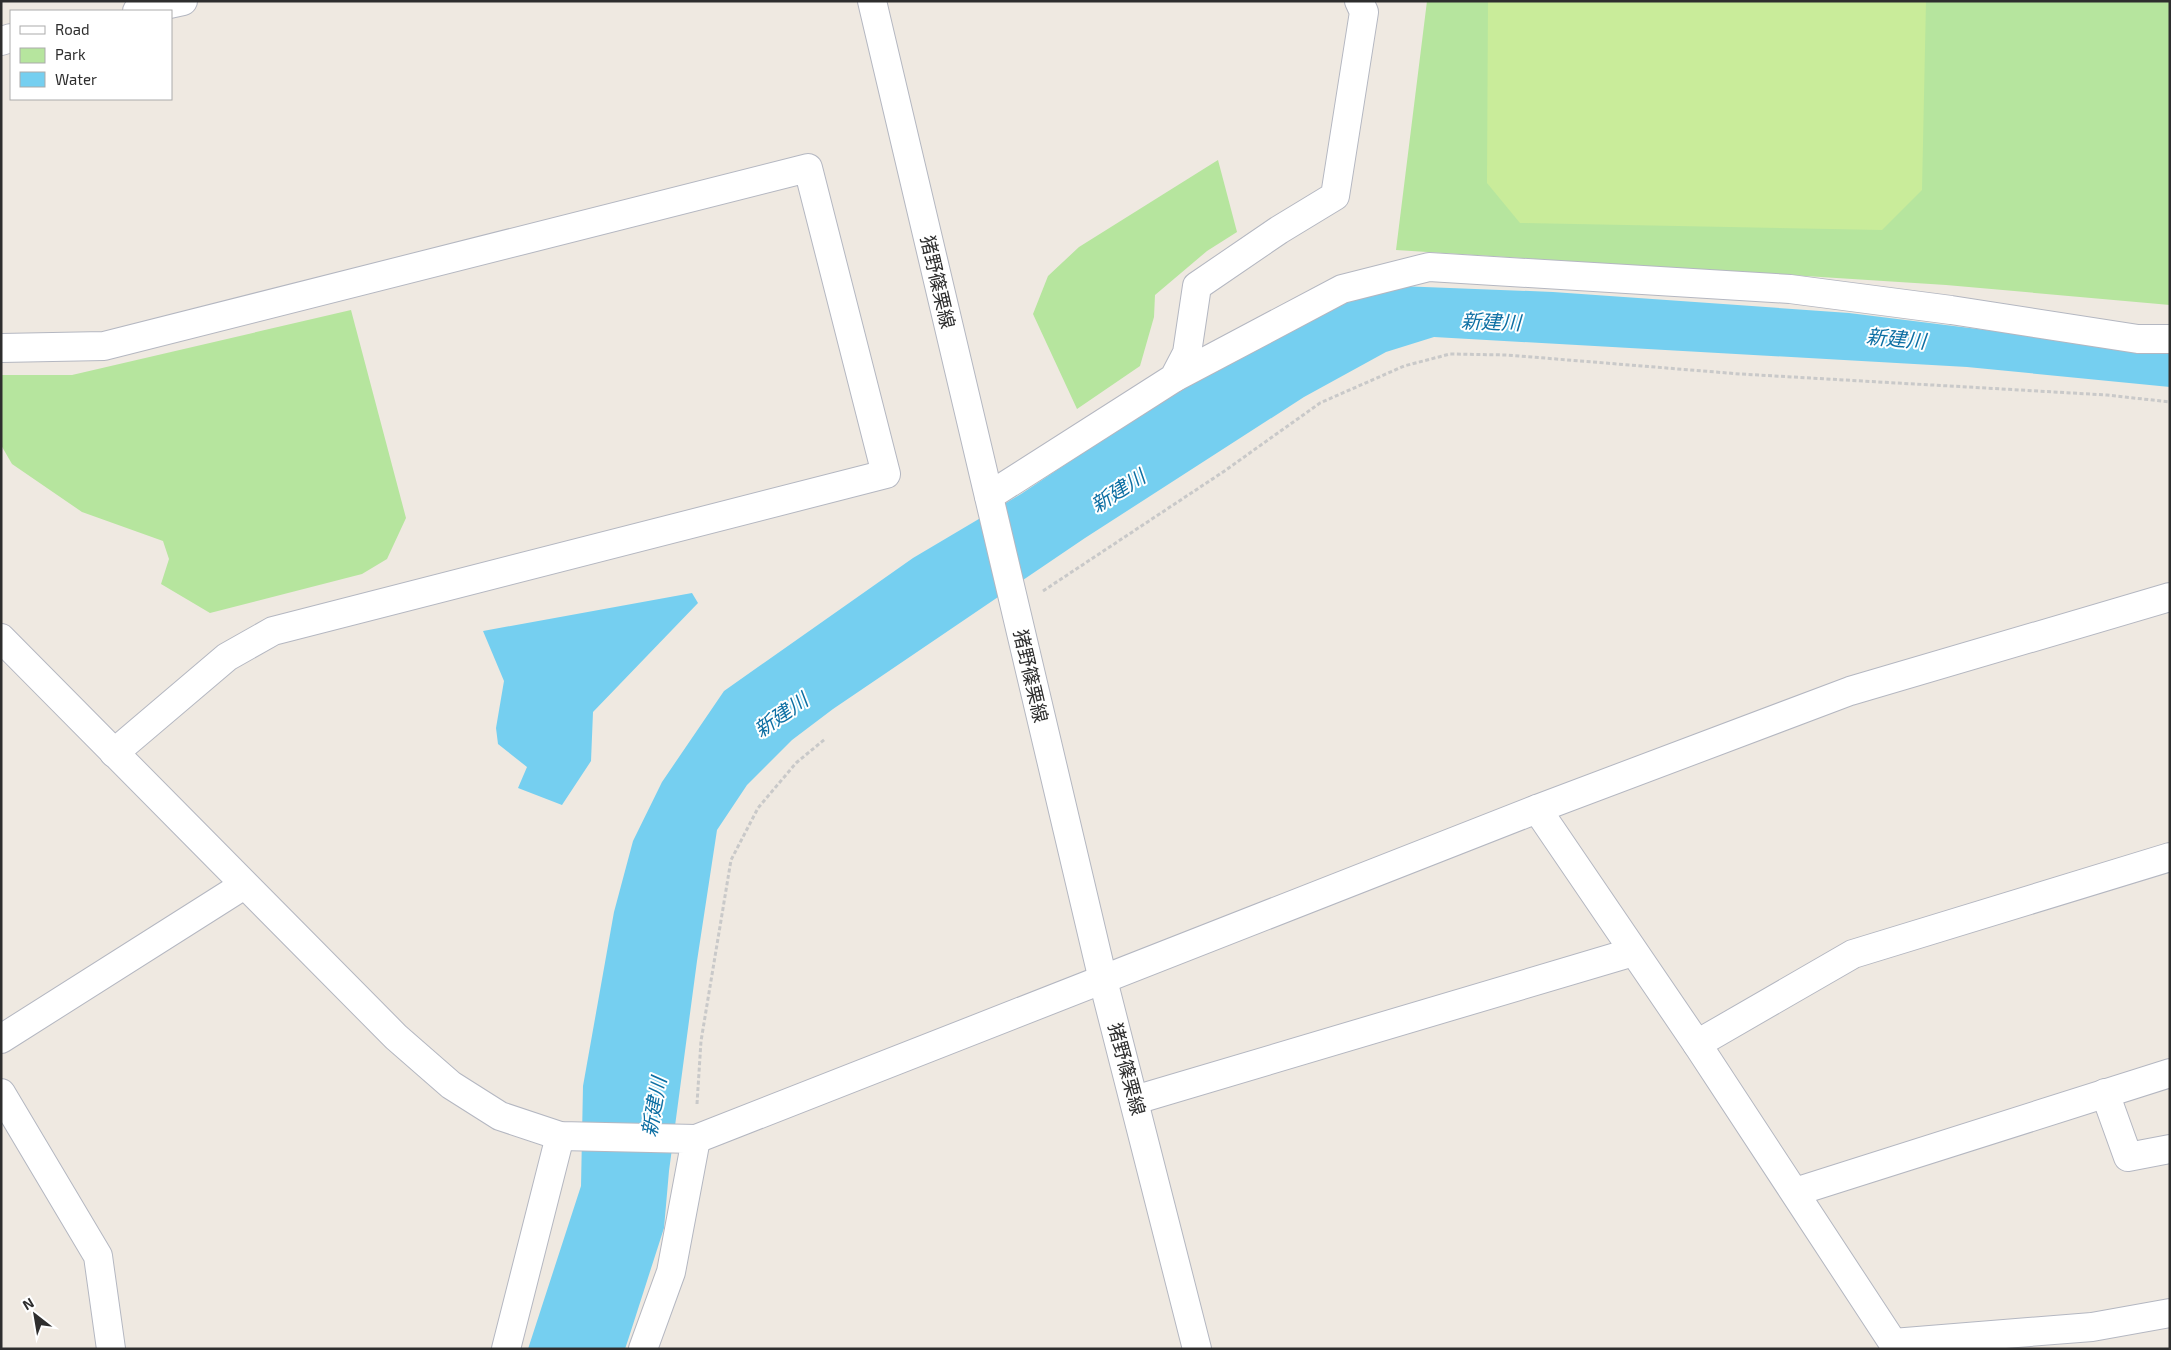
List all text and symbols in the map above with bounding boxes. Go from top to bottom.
legend [10,10,172,100]
text: Road [55,20,90,38]
text: Park [55,45,86,63]
text: Water [55,70,97,88]
street label: 猪野篠栗線 [917,233,960,331]
water label: 新建川 [1461,308,1523,334]
water label: 新建川 [1865,323,1929,353]
water label: 新建川 [1086,463,1151,517]
street label: 猪野篠栗線 [1010,627,1053,725]
water label: 新建川 [749,686,814,741]
street label: 猪野篠栗線 [1104,1020,1151,1118]
water label: 新建川 [636,1073,670,1138]
north arrow [10,1290,60,1340]
text: N [19,1294,37,1313]

